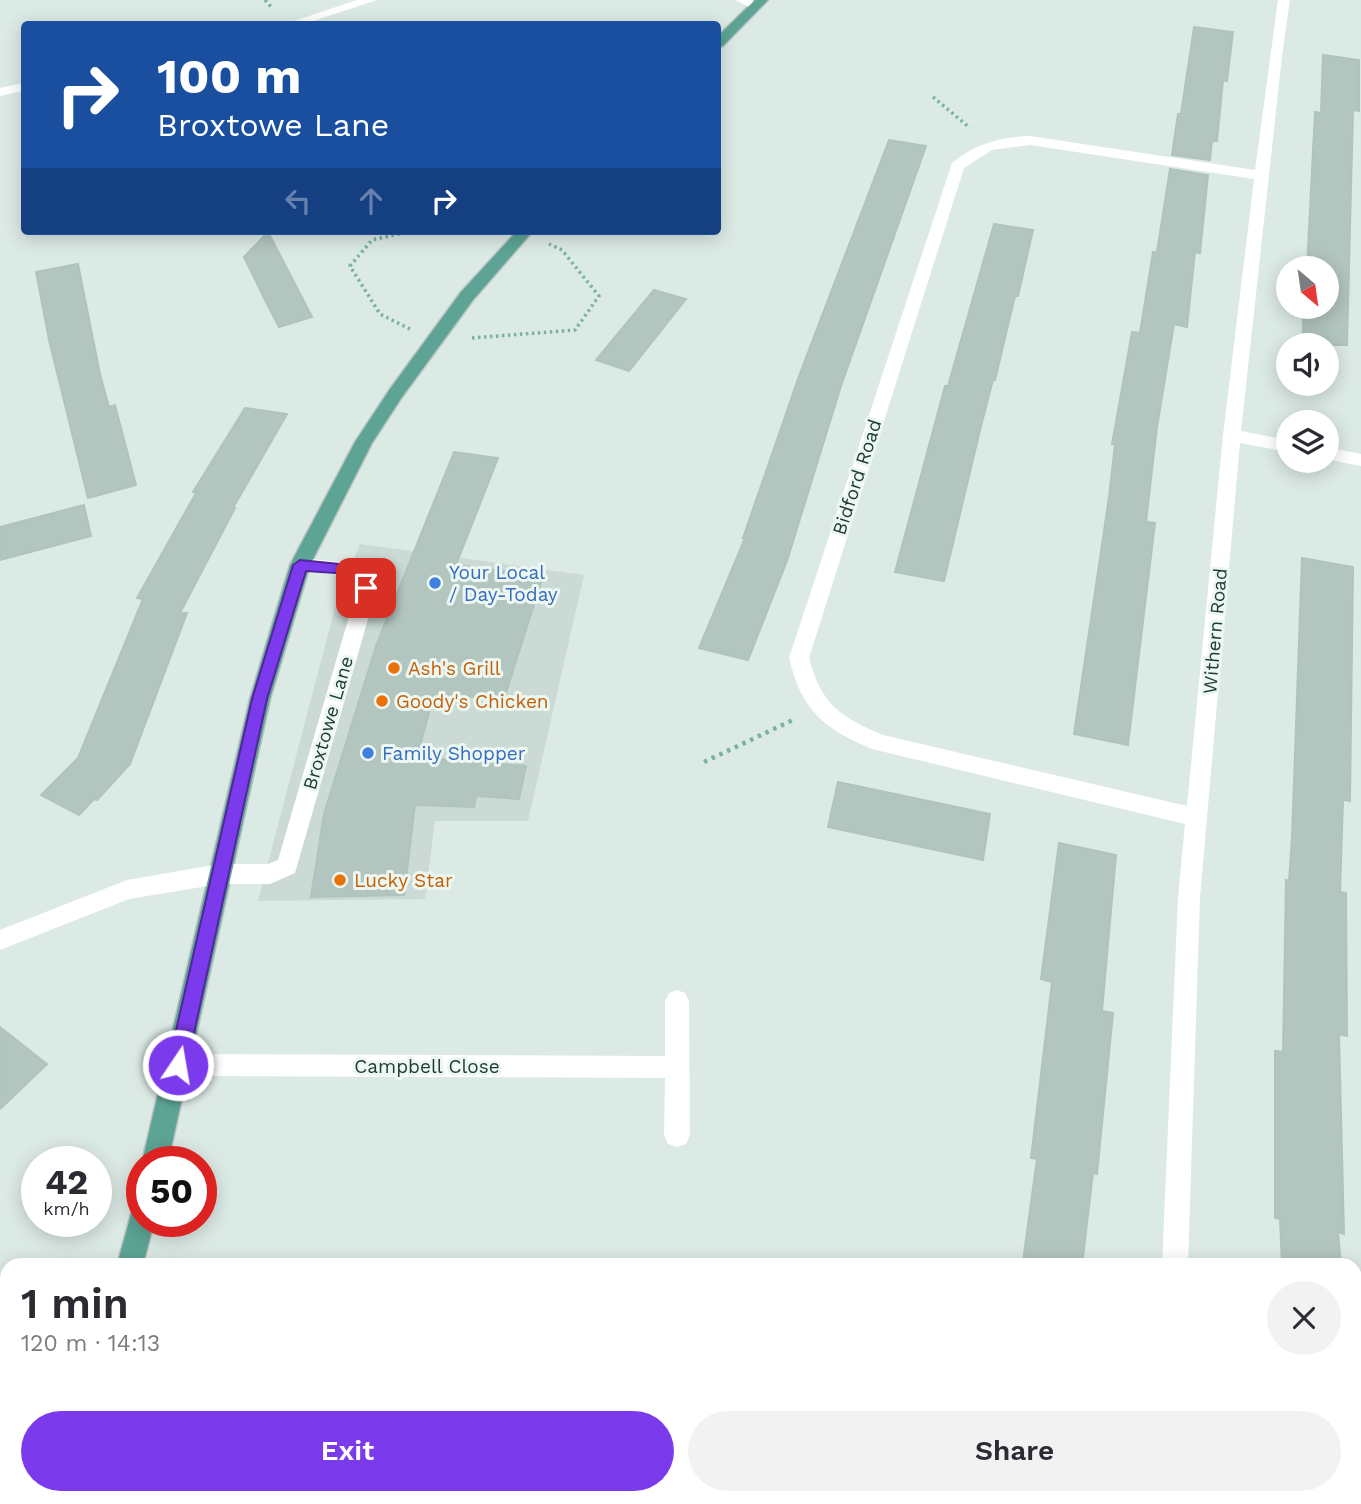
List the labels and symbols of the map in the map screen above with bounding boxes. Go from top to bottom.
north arrow [1276,256,1339,318]
street label: Bidford Road [827,416,887,538]
pin [336,558,396,618]
place label: Your Local / Day-Today [449,561,558,606]
street label: Withern Road [1198,567,1232,695]
marker: Your Local / Day-Today [427,575,443,591]
street label: Broxtowe Lane [298,654,358,792]
place label: Ash's Grill [408,657,501,680]
marker: Ash's Grill [386,660,402,676]
place label: Goody's Chicken [396,690,549,713]
marker: Goody's Chicken [374,693,390,709]
place label: Family Shopper [382,742,526,765]
marker: Family Shopper [360,745,376,761]
place label: Lucky Star [354,869,453,892]
marker: Lucky Star [332,872,348,888]
position arrow [141,1028,215,1102]
street label: Campbell Close [354,1055,500,1078]
speed limit sign: 50 [126,1146,217,1237]

